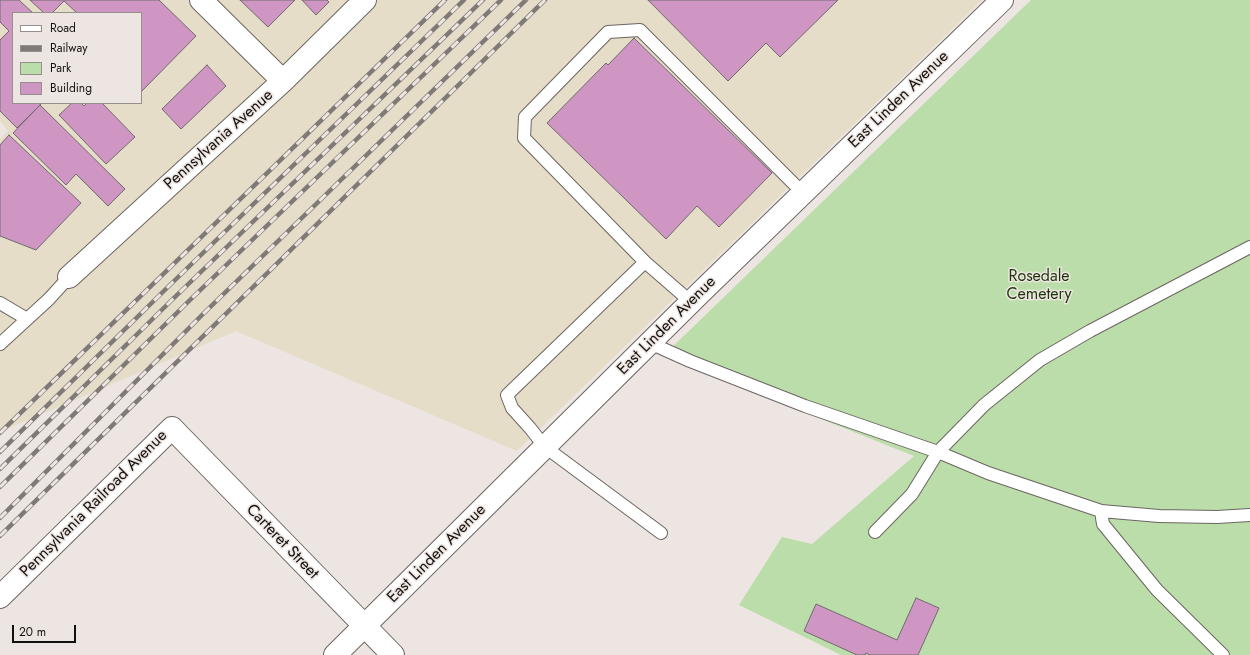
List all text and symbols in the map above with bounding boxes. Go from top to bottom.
legend [12,12,142,104]
text: Road [50,19,76,37]
text: Railway [50,39,88,57]
street label: East Linden Avenue [845,47,953,153]
text: Park [50,59,71,77]
text: Building [50,79,92,97]
street label: Pennsylvania Avenue [161,86,277,194]
park label: Rosedale Cemetery [1006,267,1072,305]
street label: East Linden Avenue [614,273,720,379]
street label: Pennsylvania Railroad Avenue [16,426,172,582]
street label: Carteret Street [242,501,322,583]
street label: East Linden Avenue [384,501,490,607]
scale bar [14,617,78,643]
text: 20 m [19,623,46,641]

